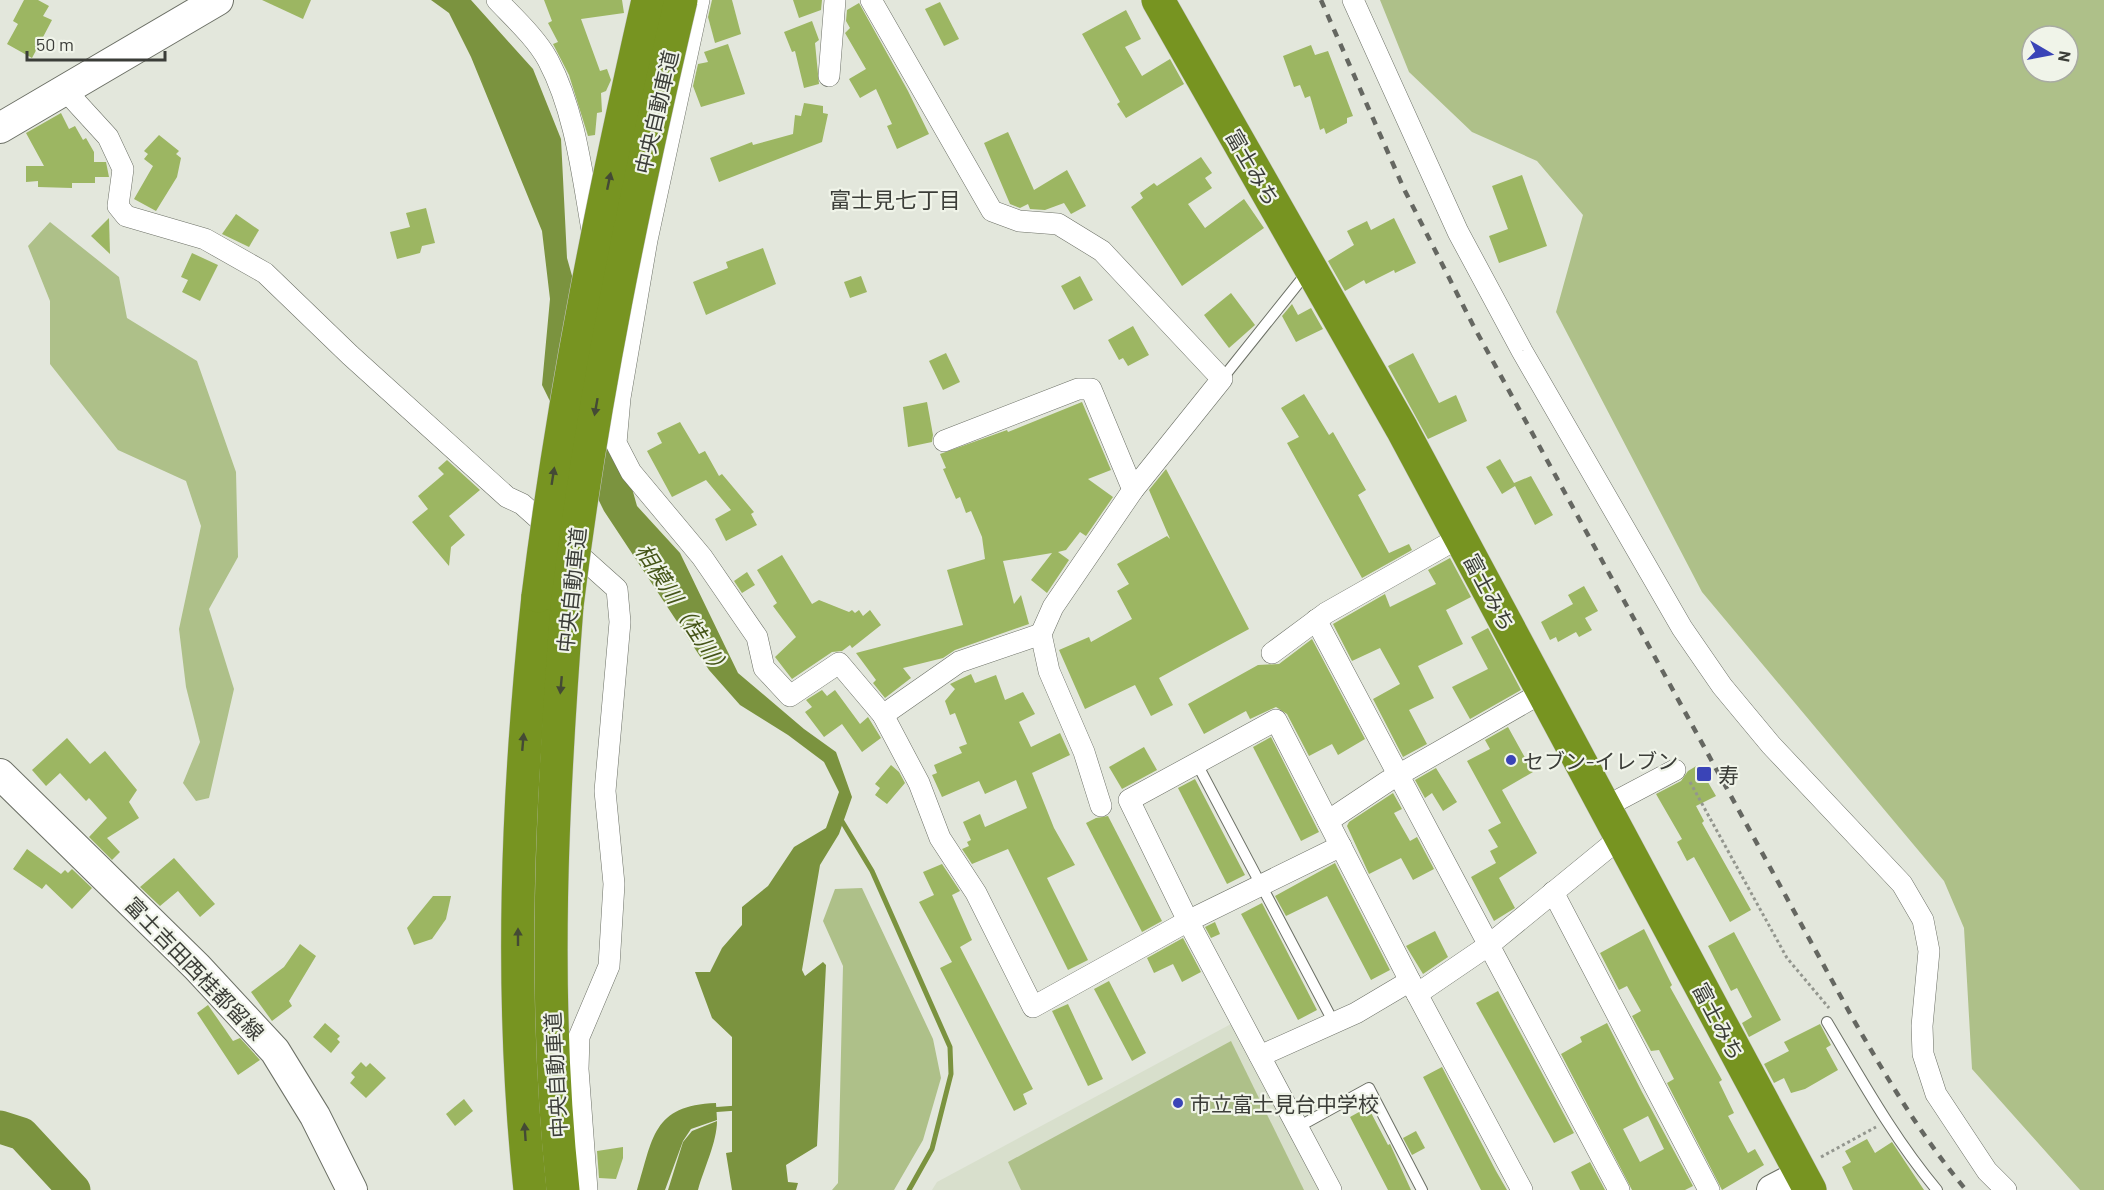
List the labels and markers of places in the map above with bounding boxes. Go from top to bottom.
place label: セブン-イレブン [1523,748,1678,773]
marker: セブン-イレブン [1504,753,1518,767]
place label: 寿 [1718,762,1739,787]
marker: 寿 [1695,765,1713,783]
place label: 市立富士見台中学校 [1190,1091,1379,1116]
marker: 市立富士見台中学校 [1171,1096,1185,1110]

